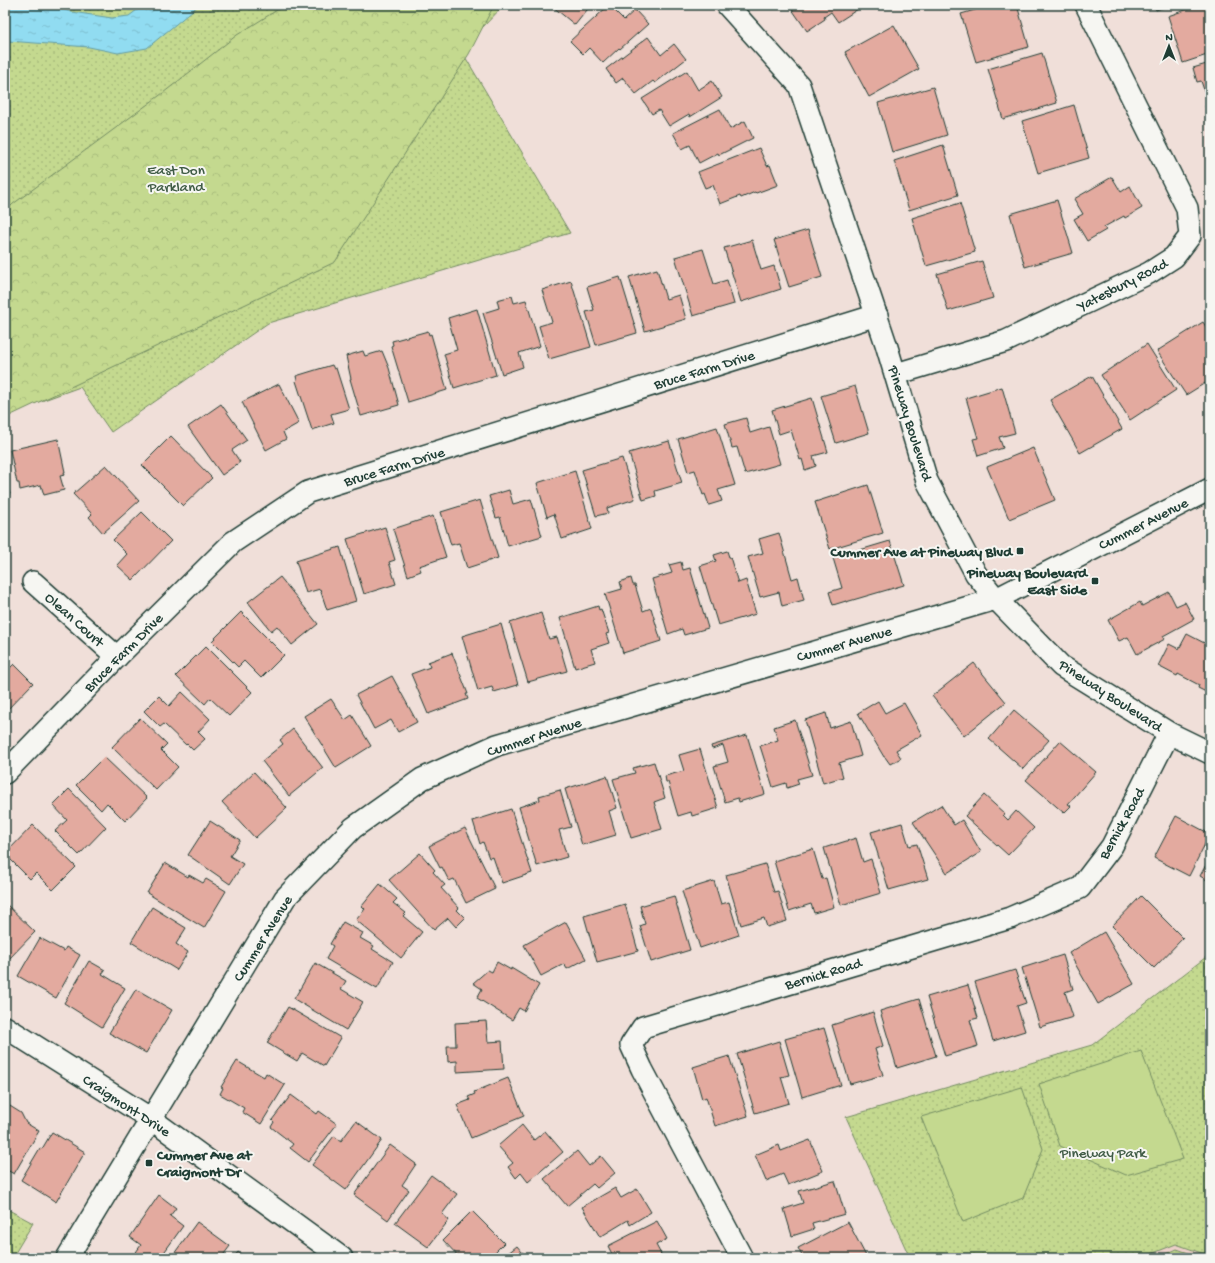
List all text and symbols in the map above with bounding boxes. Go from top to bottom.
north arrow [1149,26,1189,66]
text: N [1165,32,1173,44]
park label: East Don Parkland [147,162,205,197]
street label: Yatesbury Road [1073,255,1172,317]
street label: Bruce Farm Drive [651,347,757,395]
street label: Pineway Boulevard [883,363,936,485]
street label: Bruce Farm Drive [341,444,447,492]
street label: Cummer Avenue [1096,494,1192,555]
place label: Cummer Ave at Pineway Blvd [830,544,1014,562]
marker: Cummer Ave at Pineway Blvd [1015,546,1025,556]
place label: Pineway Boulevard East Side [966,565,1089,600]
marker: Pineway Boulevard East Side [1090,576,1100,586]
street label: Olean Court [40,589,108,653]
street label: Bruce Farm Drive [80,610,168,697]
street label: Cummer Avenue [795,623,894,667]
street label: Pineway Boulevard [1054,656,1166,738]
street label: Cummer Avenue [485,714,584,762]
street label: Bernick Road [1095,784,1150,864]
street label: Cummer Avenue [230,892,297,985]
street label: Bernick Road [782,954,865,995]
street label: Craigmont Drive [78,1071,174,1142]
park label: Pineway Park [1059,1145,1147,1163]
place label: Cummer Ave at Craigmont Dr [156,1147,253,1182]
marker: Cummer Ave at Craigmont Dr [144,1158,154,1168]

